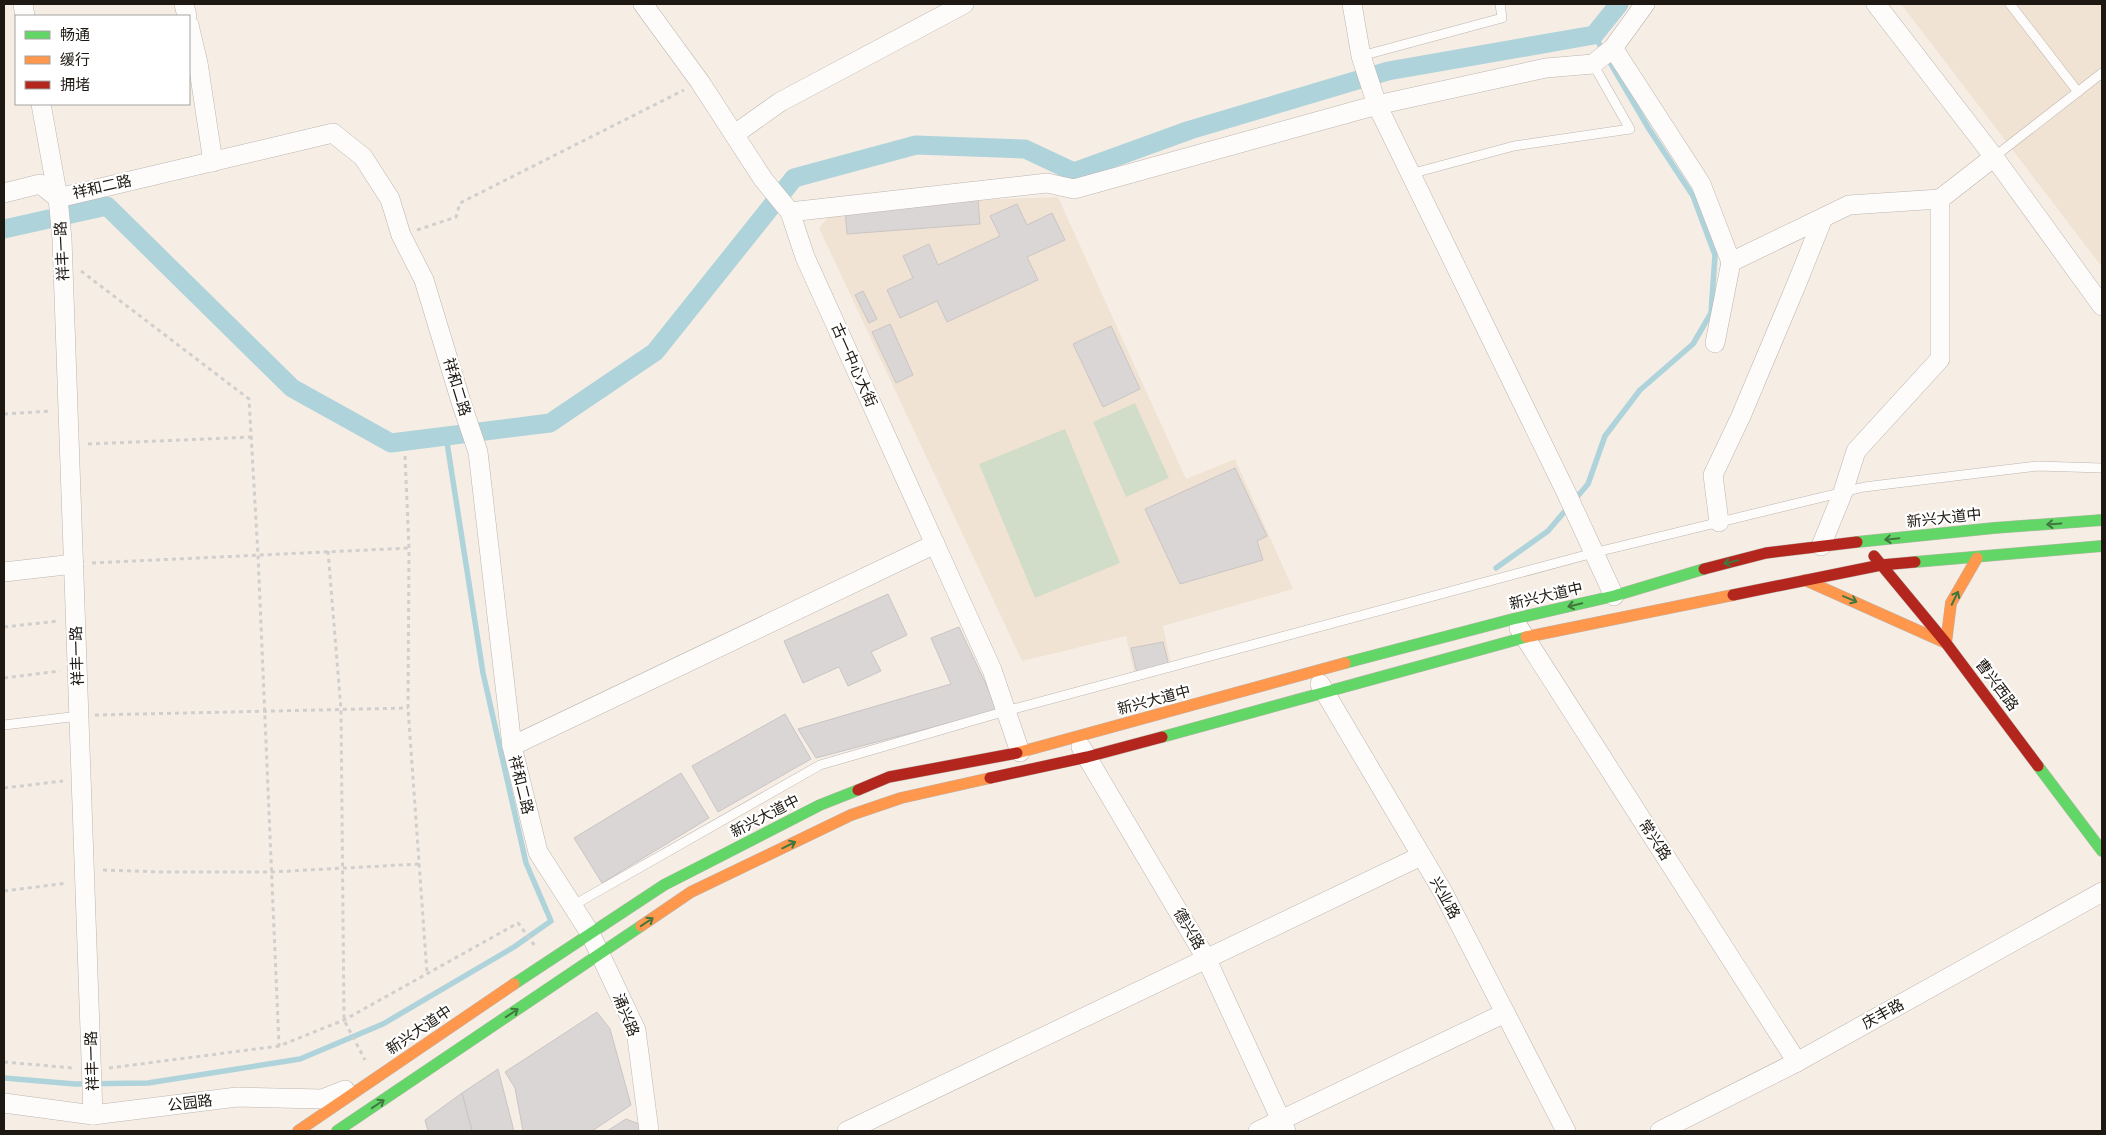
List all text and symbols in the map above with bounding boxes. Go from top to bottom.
legend [15,15,190,105]
text: 畅通 [60,25,90,43]
text: 缓行 [60,50,90,68]
text: 拥堵 [60,75,90,93]
street label: 祥和二路 [71,171,133,202]
street label: 祥丰一路 [50,221,72,281]
street label: 古一中心大街 [828,320,881,409]
street label: 祥和二路 [441,355,475,418]
street label: 新兴大道中 [1906,504,1982,530]
one-way arrow [2046,519,2062,529]
one-way arrow [1884,534,1900,544]
one-way arrow [1724,558,1740,567]
street label: 新兴大道中 [1507,578,1584,612]
one-way arrow [1951,591,1960,606]
one-way arrow [1842,594,1857,604]
one-way arrow [1567,601,1583,610]
street label: 祥丰一路 [66,626,86,686]
street label: 曹兴西路 [1973,655,2023,714]
street label: 新兴大道中 [1115,681,1192,717]
street label: 祥和二路 [506,753,538,816]
street label: 新兴大道中 [727,790,802,840]
street label: 常兴路 [1636,816,1676,863]
one-way arrow [782,840,797,850]
street label: 兴业路 [1427,873,1465,922]
street label: 德兴路 [1171,905,1209,952]
one-way arrow [640,917,654,927]
street label: 涌兴路 [610,990,644,1039]
street label: 庆丰路 [1858,994,1907,1032]
street label: 新兴大道中 [382,1001,455,1058]
one-way arrow [505,1008,519,1018]
street label: 祥丰一路 [81,1031,101,1091]
street label: 公园路 [166,1090,213,1114]
one-way arrow [370,1099,384,1109]

